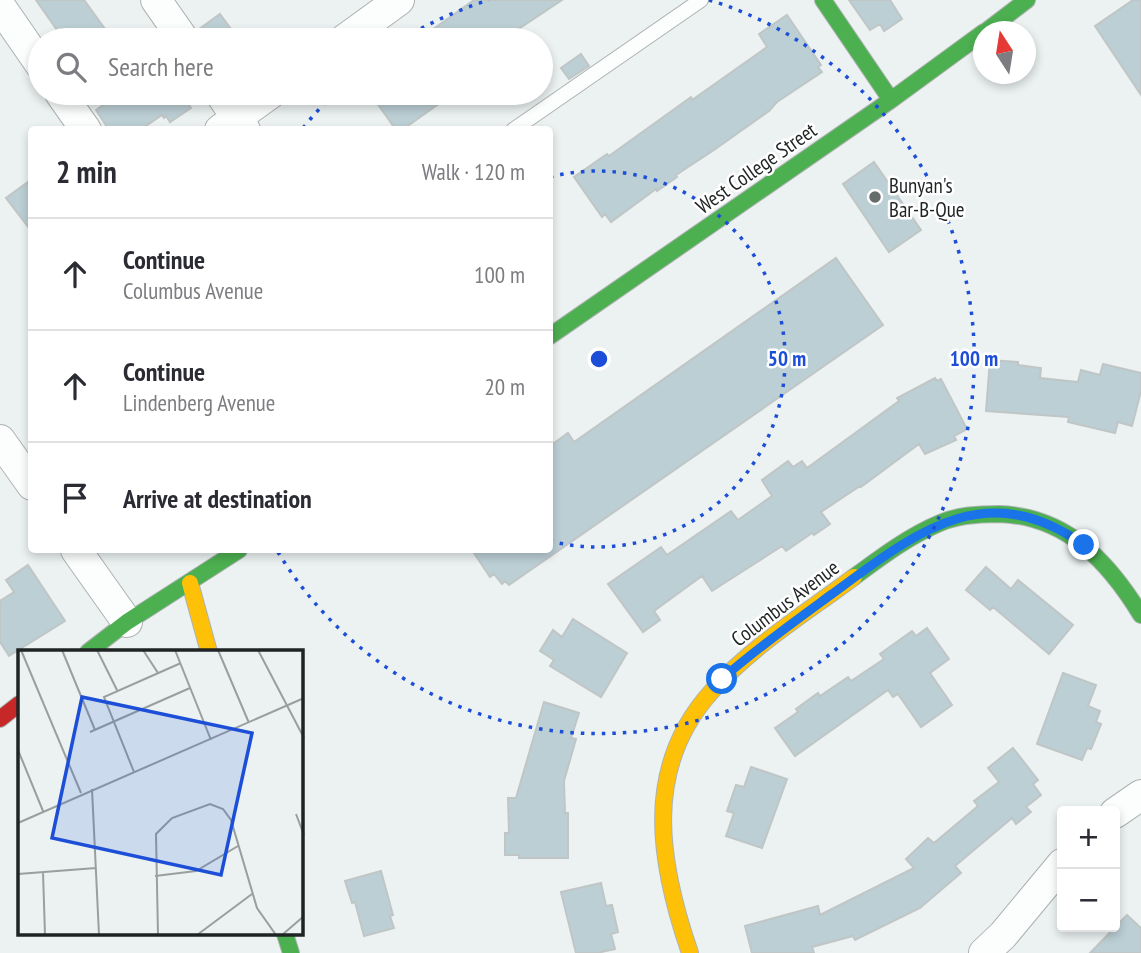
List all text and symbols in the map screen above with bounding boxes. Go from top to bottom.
north arrow [973,21,1036,84]
search box [28,28,553,105]
icon: search [52,48,90,86]
text: Search here [108,50,214,83]
street label: West College Street [690,116,822,220]
text: 2 min [56,152,117,191]
text: Walk · 120 m [422,157,525,186]
place label: Bunyan's Bar-B-Que [889,172,964,223]
marker: Bunyan's Bar-B-Que [867,189,883,205]
text: Continue [123,243,205,276]
icon: ahead [56,255,94,293]
text: 100 m [474,260,525,289]
text: Columbus Avenue [123,276,263,305]
text: 50 m [768,345,806,372]
text: 100 m [950,345,998,372]
centre of rings [587,347,611,371]
text: Continue [123,355,205,388]
icon: ahead [56,367,94,405]
text: 20 m [484,372,525,401]
text: Lindenberg Avenue [123,388,275,417]
icon: arrive [56,479,94,517]
text: Arrive at destination [123,482,312,515]
route end [1068,529,1099,560]
street label: Columbus Avenue [726,554,844,652]
inset map [18,650,303,936]
route start [706,663,737,694]
map controls [1057,806,1120,932]
button: + [1057,806,1120,869]
button: − [1057,869,1120,932]

